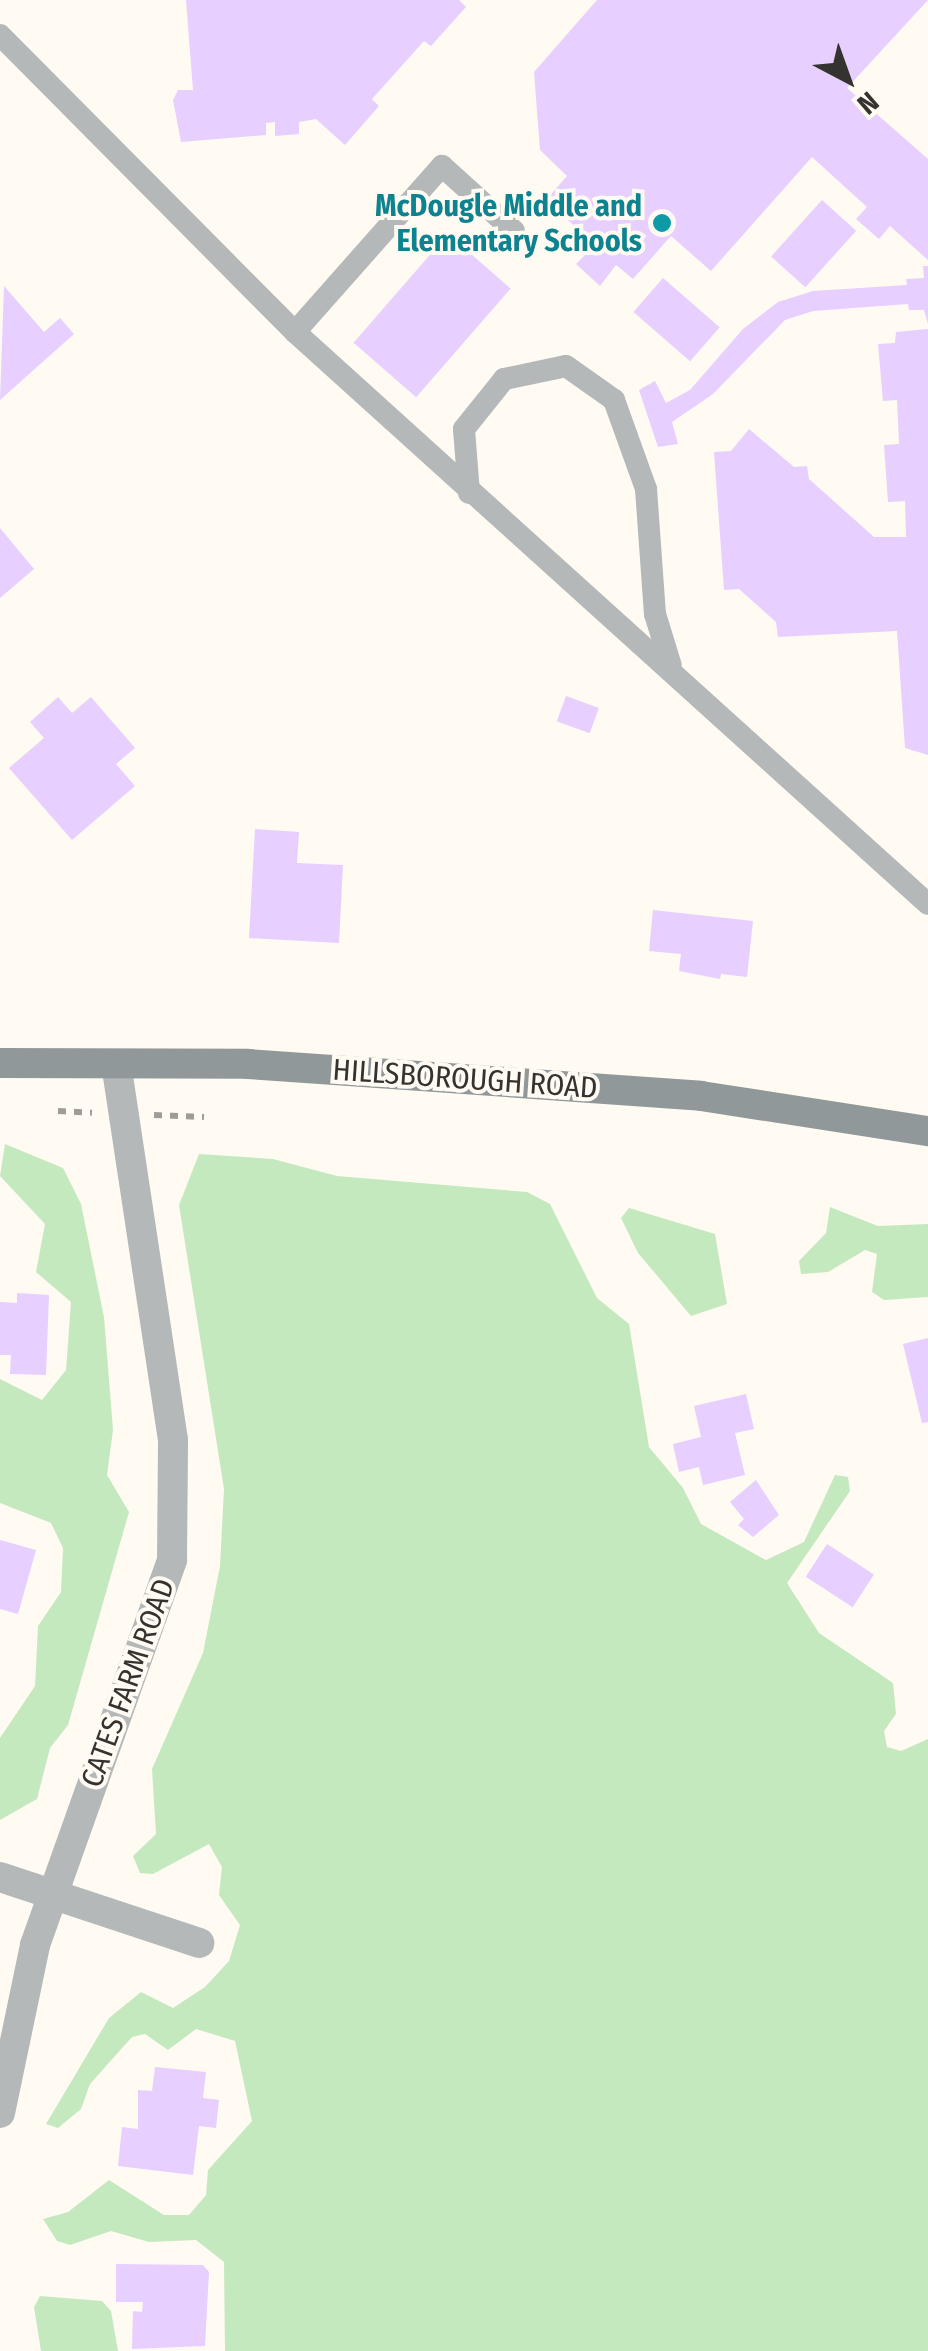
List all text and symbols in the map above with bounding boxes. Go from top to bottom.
north arrow [798,30,898,130]
text: N [851,85,885,121]
place label: McDougle Middle and Elementary Schools [375,188,642,258]
marker: McDougle Middle and Elementary Schools [651,212,673,234]
street label: HILLSBOROUGH ROAD [332,1052,598,1106]
street label: CATES FARM ROAD [74,1574,182,1792]

